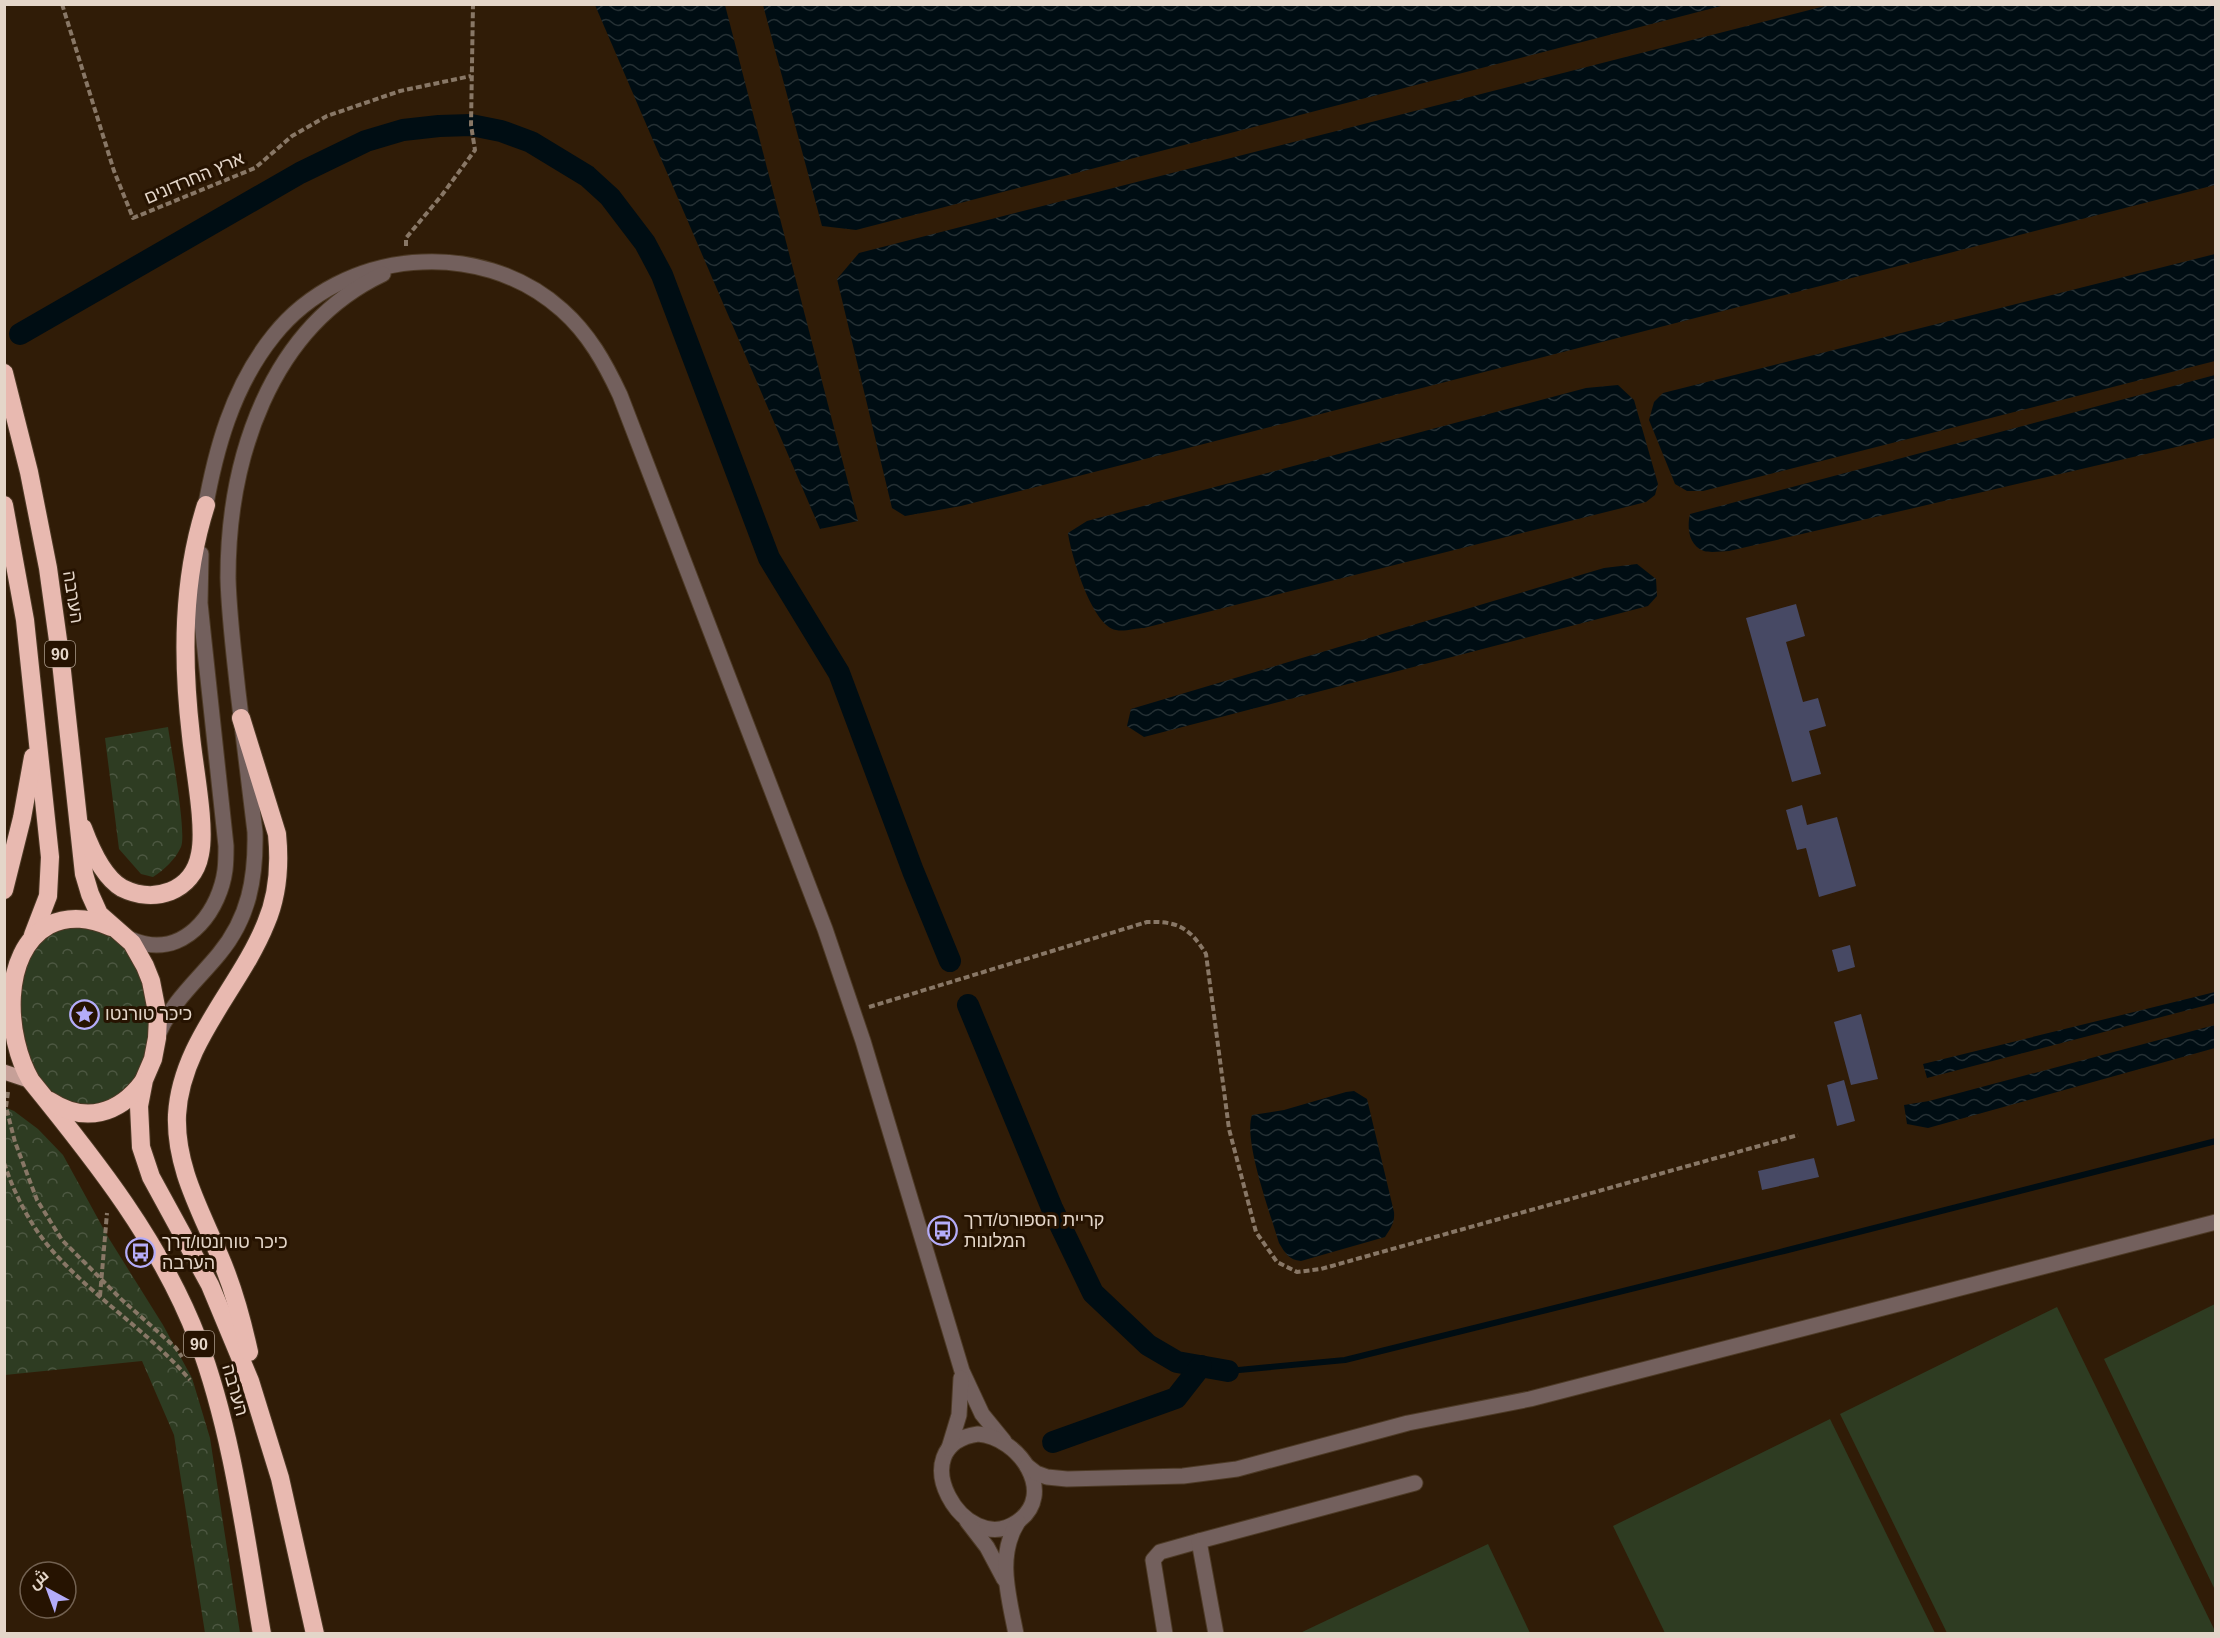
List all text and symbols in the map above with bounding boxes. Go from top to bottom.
street label: ארץ החרדונים [141,148,247,208]
street label: הערבה [59,569,87,625]
road number: 90 [45,641,75,667]
place icon: כיכר טורנטו [68,998,100,1030]
place label: כיכר טורנטו [105,1004,192,1024]
place label: קריית הספורט/דרך המלונות [964,1210,1104,1251]
bus stop icon: קריית הספורט/דרך המלונות [927,1214,959,1246]
place label: כיכר טורונטו/דרך הערבה [162,1232,288,1273]
bus stop icon: כיכר טורונטו/דרך הערבה [125,1236,157,1268]
road number: 90 [184,1331,214,1357]
street label: הערבה [218,1362,252,1418]
north arrow [18,1560,78,1620]
text: ش [25,1566,52,1593]

